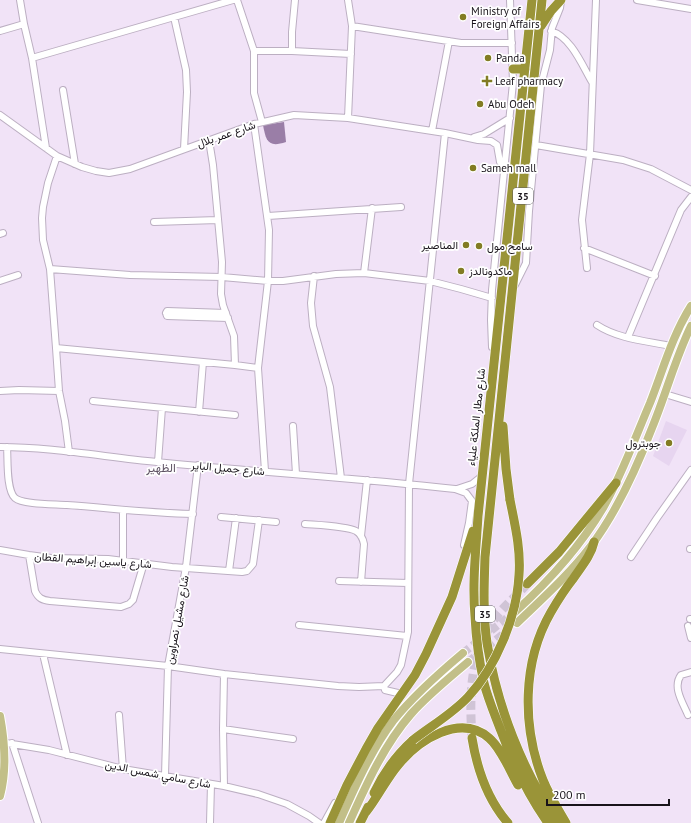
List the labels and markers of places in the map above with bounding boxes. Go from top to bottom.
place label: Ministry of Foreign Affairs [471,4,540,31]
marker: Ministry of Foreign Affairs [458,12,468,22]
place label: Panda [496,51,525,65]
marker: Panda [483,53,493,63]
place label: Leaf pharmacy [495,74,564,88]
marker: Leaf pharmacy [482,76,492,86]
place label: Abu Odeh [488,97,534,111]
marker: Abu Odeh [475,99,485,109]
place label: Sameh mall [481,161,537,175]
marker: Sameh mall [468,163,478,173]
place label: المناصير [421,238,458,252]
place label: سامح مول [487,239,533,254]
marker: المناصير [461,240,471,250]
marker: سامح مول [474,241,484,251]
place label: ماكدونالدز [468,264,512,278]
marker: ماكدونالدز [456,266,466,276]
place label: جوبترول [626,436,661,450]
marker: جوبترول [664,438,674,448]

